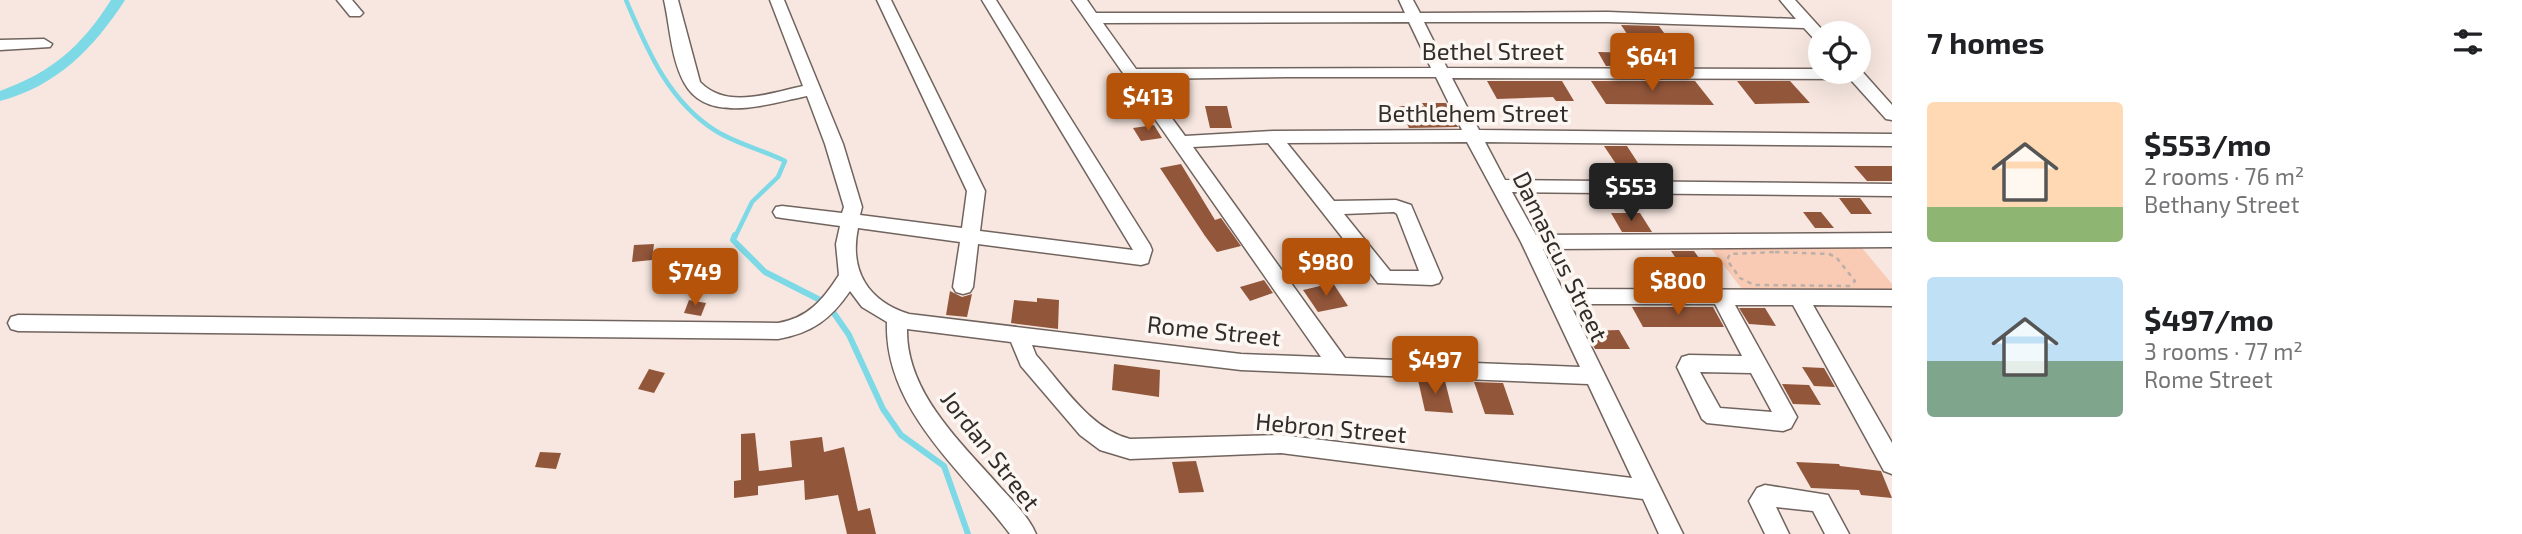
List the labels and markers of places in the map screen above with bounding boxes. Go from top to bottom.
pin: $641 [1611,34,1693,93]
pin: $413 [1107,74,1189,133]
pin: $553 [1590,164,1672,223]
pin: $980 [1285,238,1367,298]
pin: $749 [654,248,736,308]
pin: $800 [1637,258,1719,317]
pin: $497 [1394,336,1476,396]

